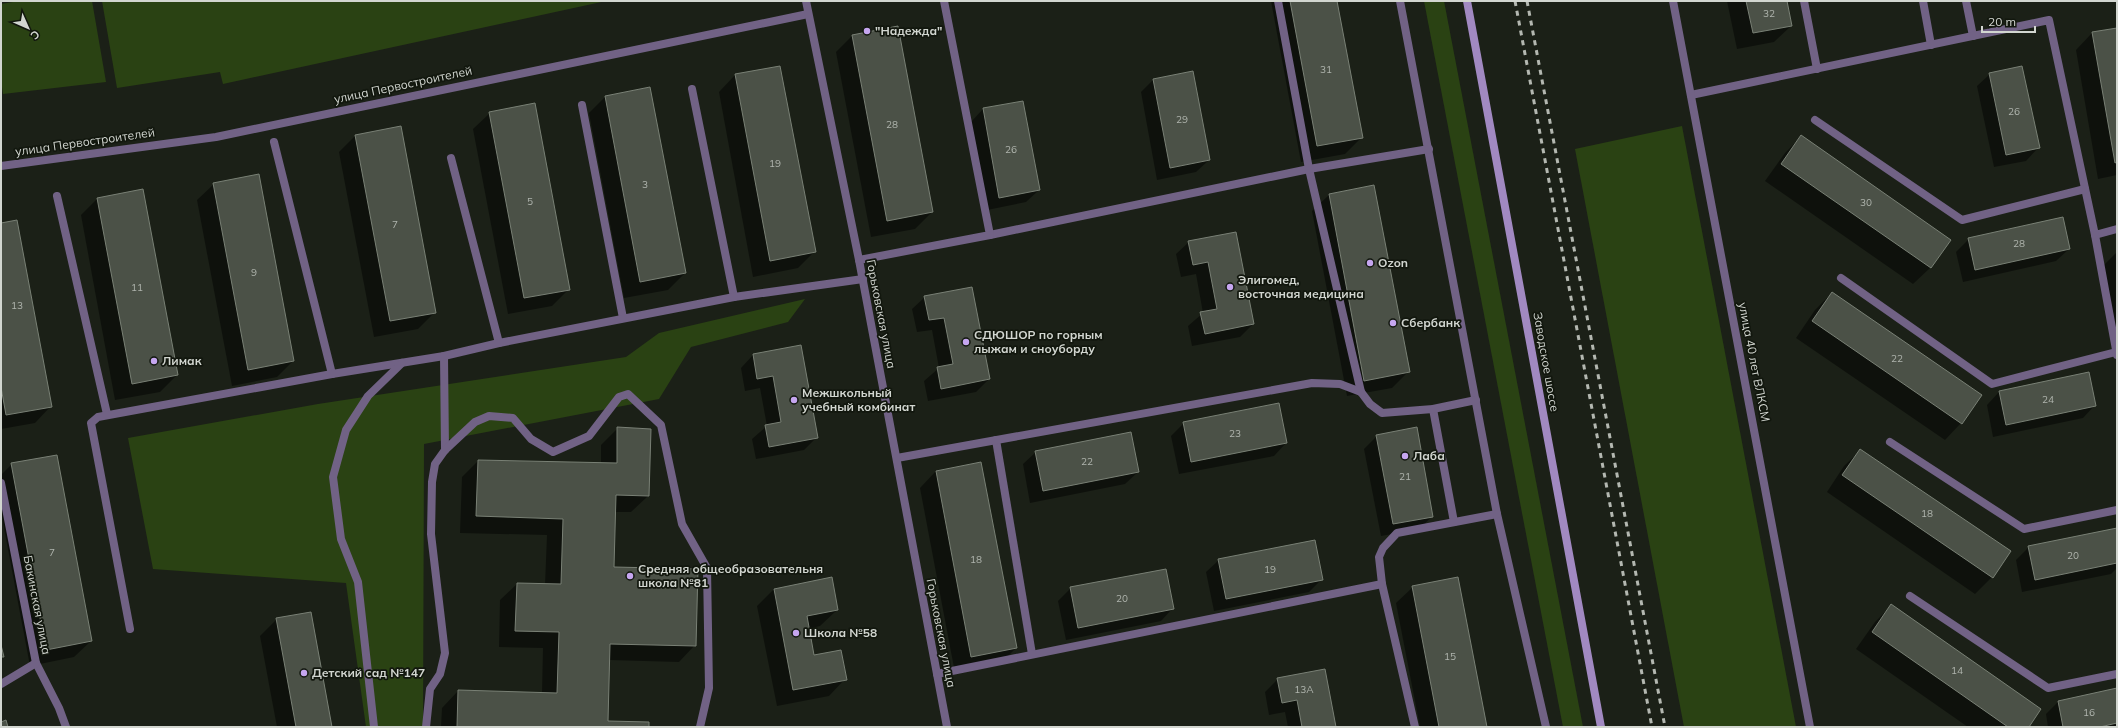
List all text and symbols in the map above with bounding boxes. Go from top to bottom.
house number: 32 [1763,7,1775,20]
north arrow [8,8,48,48]
scale bar [1982,8,2035,34]
text: 20 m [1988,14,2016,29]
place label: "Надежда" [875,23,942,38]
marker: "Надежда" [862,26,872,36]
text: С [27,27,43,43]
street label: улица Первостроителей [332,63,473,106]
house number: 31 [1320,63,1332,76]
house number: 26 [2008,105,2020,118]
house number: 29 [1176,113,1188,126]
house number: 28 [886,118,898,131]
street label: улица Первостроителей [14,124,156,159]
house number: 26 [1005,143,1017,156]
house number: 19 [769,157,781,170]
house number: 3 [642,178,648,191]
house number: 5 [527,195,533,208]
house number: 30 [1860,196,1872,209]
house number: 7 [392,218,398,231]
house number: 28 [2013,237,2025,250]
place label: Ozon [1378,255,1408,270]
street label: Горьковская улица [864,258,899,370]
marker: Ozon [1365,258,1375,268]
house number: 9 [251,266,257,279]
place label: Элигомед, восточная медицина [1238,272,1364,301]
house number: 11 [131,281,143,294]
marker: Элигомед, восточная медицина [1225,282,1235,292]
house number: 13 [11,299,23,312]
street label: улица 40 лет ВЛКСМ [1736,301,1773,423]
street label: Заводское шоссе [1530,311,1563,413]
place label: Сбербанк [1401,315,1460,330]
marker: Сбербанк [1388,318,1398,328]
place label: СДЮШОР по горным лыжам и сноуборду [974,327,1103,356]
marker: СДЮШОР по горным лыжам и сноуборду [961,337,971,347]
house number: 22 [1891,352,1903,365]
place label: Лимак [162,353,202,368]
marker: Лимак [149,356,159,366]
place label: Межшкольный учебный комбинат [802,385,915,414]
house number: 24 [2042,393,2054,406]
marker: Межшкольный учебный комбинат [789,395,799,405]
house number: 23 [1229,427,1241,440]
place label: Лаба [1413,448,1445,463]
marker: Лаба [1400,451,1410,461]
house number: 22 [1081,455,1093,468]
house number: 21 [1399,470,1411,483]
house number: 18 [1921,507,1933,520]
house number: 7 [49,546,55,559]
house number: 20 [2067,549,2079,562]
house number: 18 [970,553,982,566]
street label: Бакинская улица [21,554,54,656]
place label: Средняя общеобразовательня школа №81 [638,561,823,590]
house number: 19 [1264,563,1276,576]
marker: Средняя общеобразовательня школа №81 [625,571,635,581]
street label: Горьковская улица [924,577,959,689]
house number: 20 [1116,592,1128,605]
place label: Школа №58 [804,625,877,640]
marker: Школа №58 [791,628,801,638]
house number: 15 [1444,650,1456,663]
house number: 14 [1951,664,1963,677]
place label: Детский сад №147 [312,665,425,680]
marker: Детский сад №147 [299,668,309,678]
house number: 13А [1294,683,1314,696]
house number: 16 [2083,706,2095,719]

